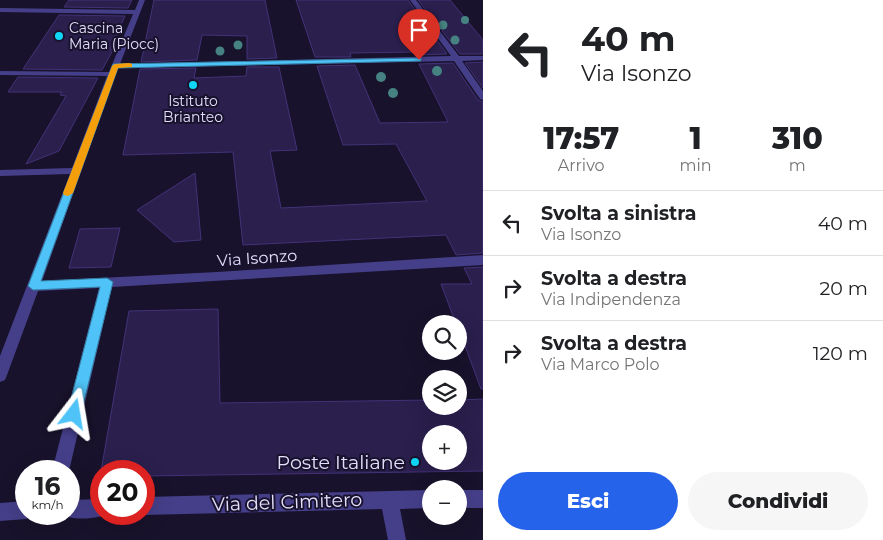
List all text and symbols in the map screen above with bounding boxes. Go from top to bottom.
pin [398,9,440,60]
icon: arrive [405,16,433,44]
text: 40 m [581,17,676,60]
place label: Cascina Maria (Piocc) [69,19,159,53]
icon: left [498,20,563,85]
marker: Cascina Maria (Piocc) [53,30,65,42]
text: Via Isonzo [581,60,692,87]
marker: Istituto Brianteo [187,79,199,91]
place label: Istituto Brianteo [163,92,223,126]
text: 17:57 [543,120,619,157]
text: 1 [689,120,702,157]
text: 310 [772,120,823,157]
text: Arrivo [558,156,605,175]
text: min [679,156,712,175]
text: m [789,156,806,175]
text: Svolta a sinistra [541,202,696,225]
icon: left [498,209,526,237]
text: 40 m [818,212,868,235]
text: Via Isonzo [541,225,621,244]
street label: Via Isonzo [216,246,298,270]
text: Svolta a destra [541,267,687,290]
icon: right [498,274,526,302]
text: 20 m [820,277,868,300]
text: Via Indipendenza [541,290,681,309]
map controls [422,315,467,525]
button: search [422,315,467,360]
text: Svolta a destra [541,332,687,355]
icon: right [498,339,526,367]
text: 120 m [813,342,868,365]
text: Via Marco Polo [541,355,660,374]
button: layers [422,370,467,415]
position arrow [47,387,99,439]
button: + [422,425,467,470]
place label: Poste Italiane [277,451,405,474]
marker: Poste Italiane [409,456,421,468]
speed limit sign: 20 [90,460,155,525]
text: 16 [35,471,60,501]
button: Esci [498,472,678,530]
button: Condividi [688,472,868,530]
button: − [422,480,467,525]
street label: Via del Cimitero [211,488,363,516]
text: km/h [31,497,64,512]

